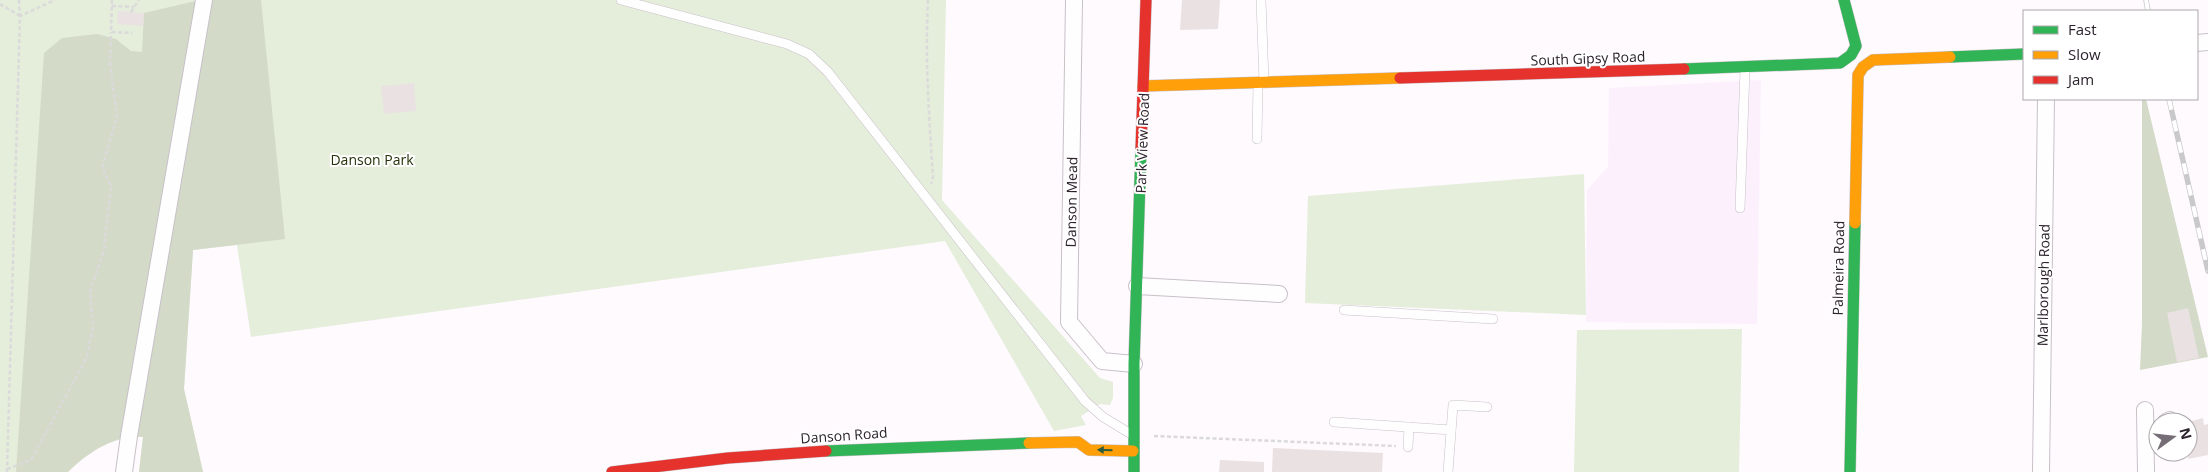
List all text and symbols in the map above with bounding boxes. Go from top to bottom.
legend [2023,10,2198,100]
text: Fast [2068,19,2097,39]
text: Slow [2068,44,2101,64]
street label: South Gipsy Road [1530,47,1646,69]
text: Jam [2066,69,2094,89]
street label: Park View Road [1131,92,1153,194]
park label: Danson Park [330,150,414,169]
street label: Danson Mead [1061,157,1081,247]
street label: Palmeira Road [1828,221,1848,315]
street label: Marlborough Road [2032,224,2054,346]
north arrow [2148,412,2198,462]
street label: Danson Road [800,422,888,448]
text: N [2175,426,2197,441]
one-way arrow [1096,446,1112,454]

